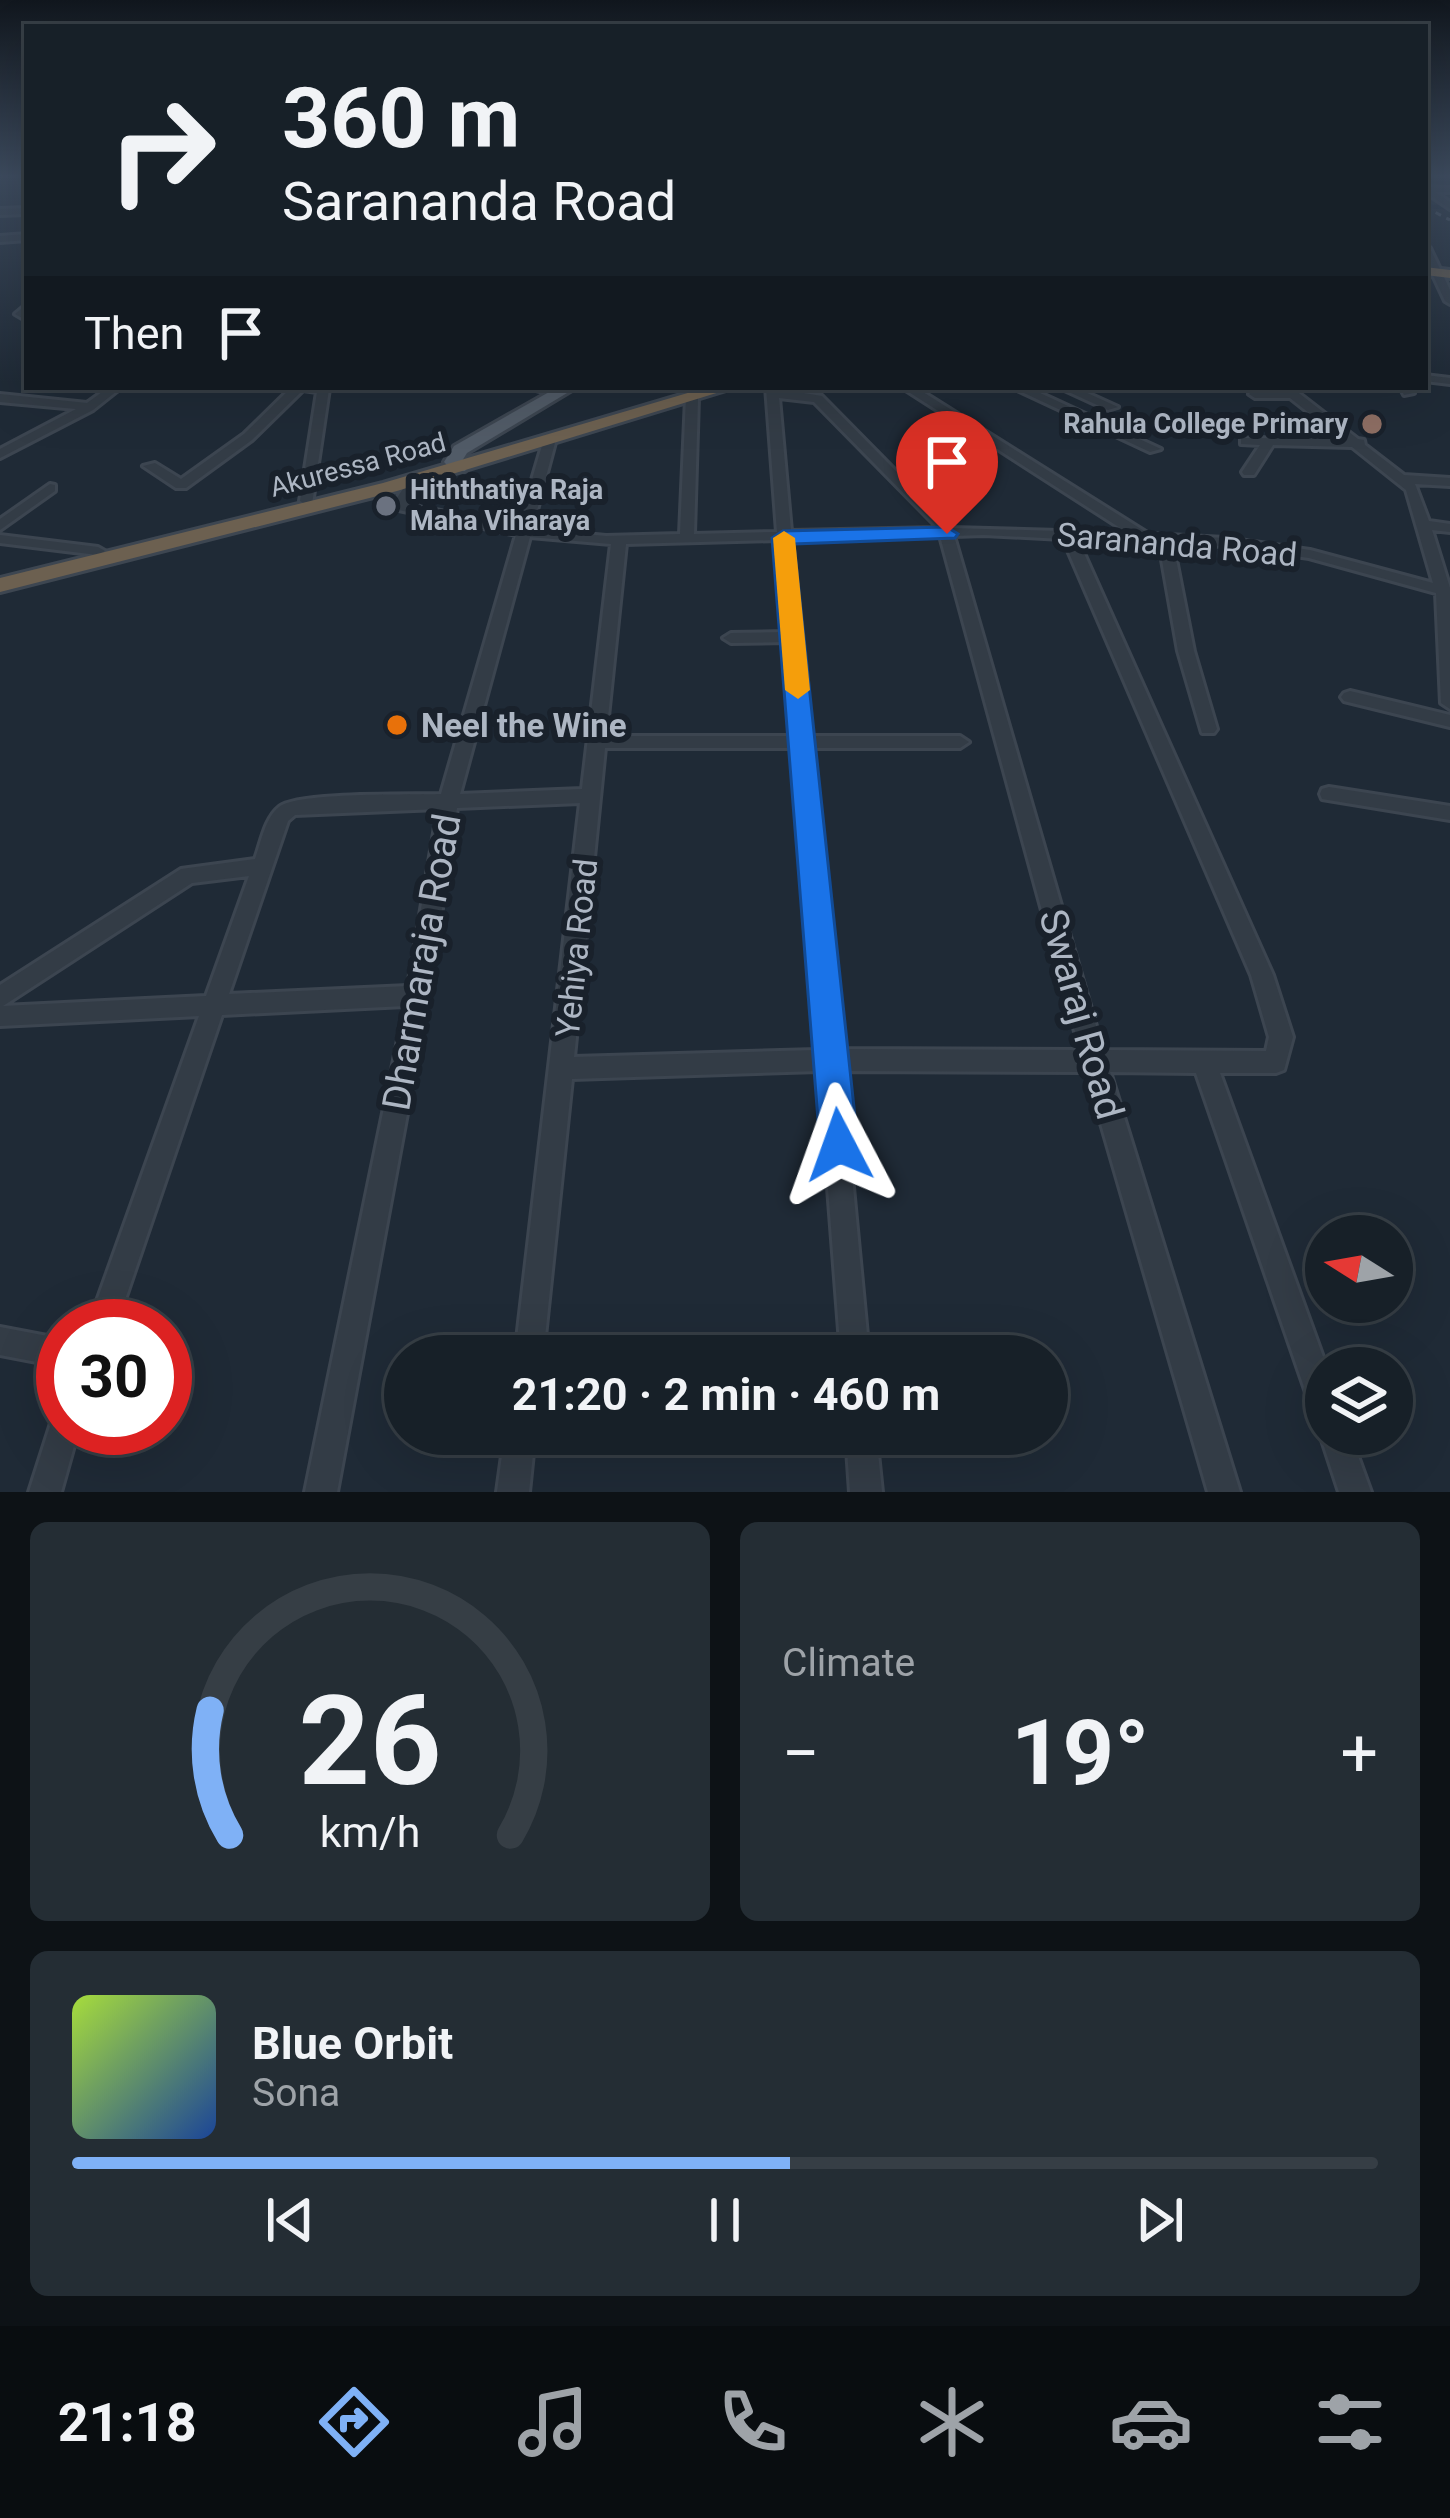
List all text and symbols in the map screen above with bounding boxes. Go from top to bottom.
text: 360 m [282,69,520,168]
icon: right [84,72,240,228]
text: Sarananda Road [282,170,676,233]
icon: arrive [208,300,274,366]
text: Then [84,307,184,360]
place label: Rahula College Primary [1063,408,1348,440]
pin [896,411,998,534]
marker: Rahula College Primary [1359,411,1385,437]
street label: Akuressa Road [267,426,449,504]
icon: arrive [914,429,980,495]
place label: Hiththatiya Raja Maha Viharaya [410,474,603,537]
marker: Hiththatiya Raja Maha Viharaya [373,493,399,519]
street label: Sarananda Road [1055,515,1299,574]
place label: Neel the Wine [421,706,626,745]
marker: Neel the Wine [384,712,410,738]
street label: Dharmaraja Road [373,810,471,1114]
street label: Yehiya Road [548,857,605,1039]
street label: Swaraj Road [1029,904,1133,1124]
position arrow [776,1082,902,1208]
north arrow [1305,1215,1413,1323]
map controls [1305,1215,1413,1455]
speed limit sign: 30 [36,1299,192,1455]
button: layers [1305,1347,1413,1455]
text: 21:20 · 2 min · 460 m [512,1368,940,1421]
text: Climate [782,1640,915,1686]
text: 26 [298,1668,442,1814]
text: 19° [1011,1701,1149,1806]
text: − [782,1715,820,1792]
text: + [1341,1715,1378,1792]
text: km/h [320,1806,420,1856]
text: Blue Orbit [252,2017,453,2070]
text: Sona [252,2070,340,2116]
icon: previous [257,2187,323,2253]
icon: pause [692,2187,758,2253]
icon: next [1127,2187,1193,2253]
icon: directions [312,2380,396,2464]
icon: music [511,2380,595,2464]
icon: phone [711,2380,795,2464]
icon: climate [910,2380,994,2464]
icon: car [1109,2380,1193,2464]
icon: filters [1308,2380,1392,2464]
text: 21:18 [58,2391,197,2454]

